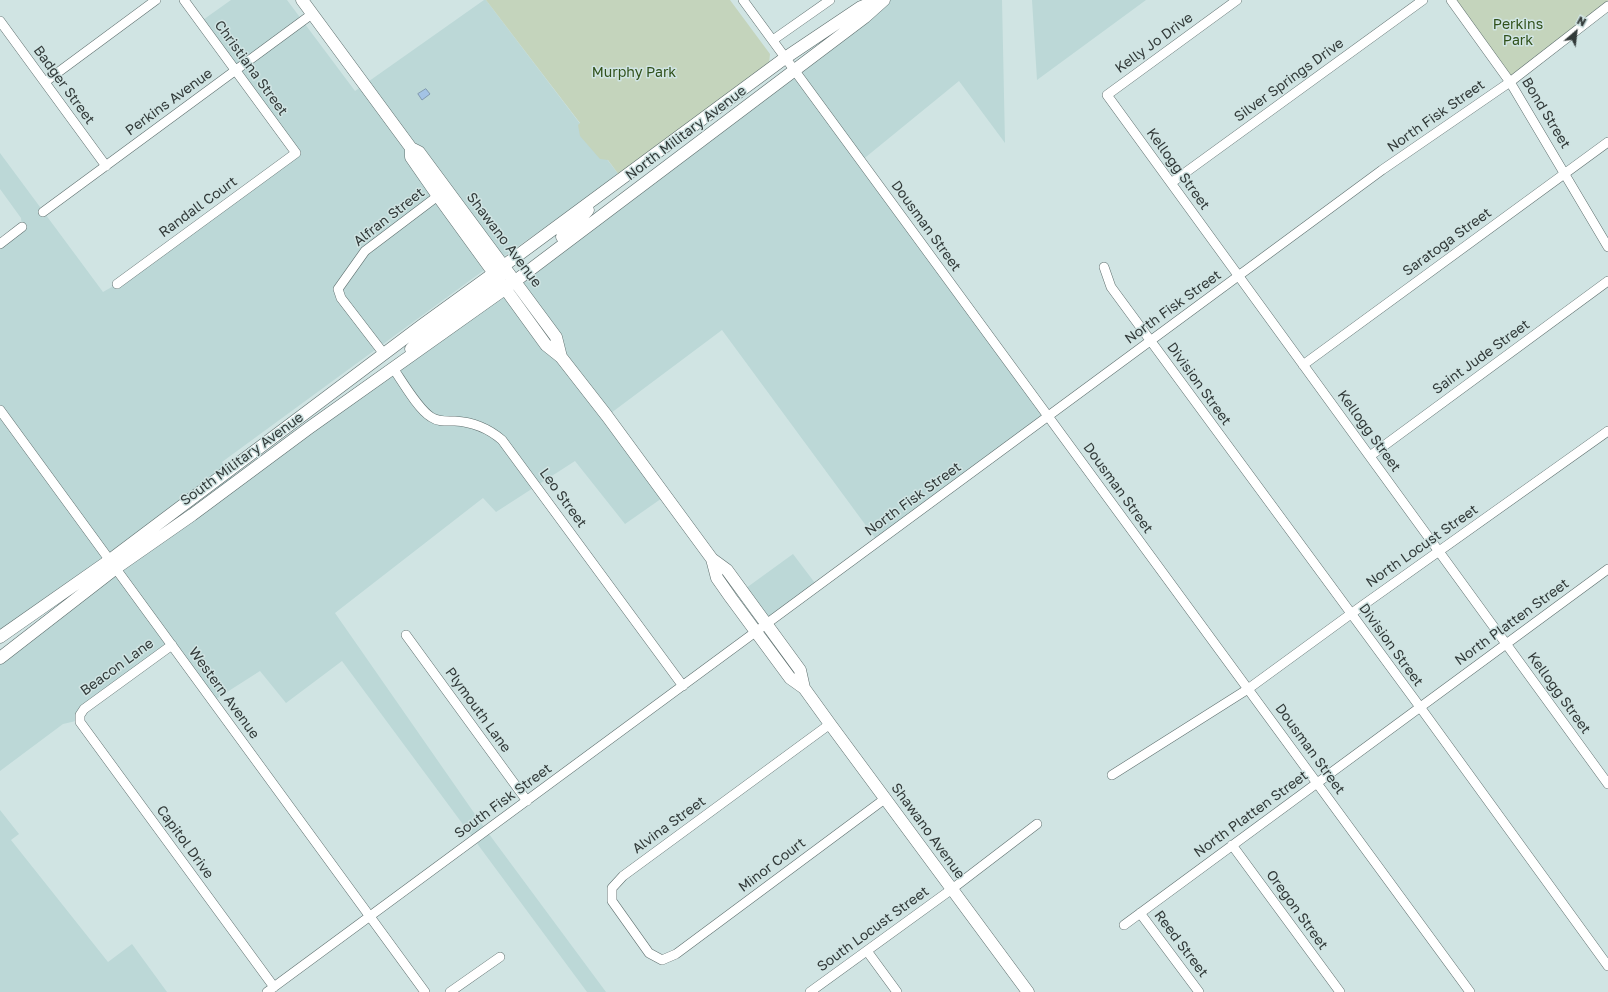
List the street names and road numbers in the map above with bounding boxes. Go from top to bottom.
street label: Kelly Jo Drive [1112,9,1196,77]
street label: Christiana Street [211,17,291,119]
street label: Silver Springs Drive [1231,35,1347,125]
street label: Badger Street [30,42,98,128]
street label: Perkins Avenue [122,65,216,139]
street label: Bond Street [1518,74,1574,152]
street label: North Fisk Street [1384,76,1488,156]
street label: North Military Avenue [622,82,750,184]
street label: Kellogg Street [1143,125,1213,213]
street label: Randall Court [156,173,240,241]
street label: Dousman Street [887,177,965,275]
street label: Alfran Street [350,184,428,250]
street label: Shawano Avenue [463,189,545,291]
street label: Saratoga Street [1399,204,1495,280]
street label: North Fisk Street [1122,266,1224,348]
street label: Saint Jude Street [1429,316,1533,398]
street label: Division Street [1163,339,1235,429]
street label: Kellogg Street [1334,387,1404,475]
street label: South Military Avenue [177,409,307,509]
street label: Dousman Street [1079,439,1157,537]
street label: North Fisk Street [862,458,964,540]
street label: Leo Street [536,465,590,531]
street label: North Locust Street [1363,501,1481,591]
street label: North Platten Street [1452,575,1572,669]
street label: Division Street [1355,600,1427,690]
street label: Beacon Lane [77,635,157,699]
street label: Western Avenue [185,644,263,742]
street label: Kellogg Street [1524,649,1594,737]
street label: Plymouth Lane [442,664,514,756]
street label: Dousman Street [1271,700,1349,798]
street label: South Fisk Street [451,760,555,842]
street label: North Platten Street [1191,767,1311,861]
street label: Shawano Avenue [888,780,968,882]
street label: Alvina Street [629,793,709,857]
street label: Capitol Drive [153,802,217,882]
street label: Minor Court [735,834,809,896]
street label: Oregon Street [1262,867,1332,953]
street label: South Locust Street [814,883,932,975]
street label: Reed Street [1150,907,1212,981]

